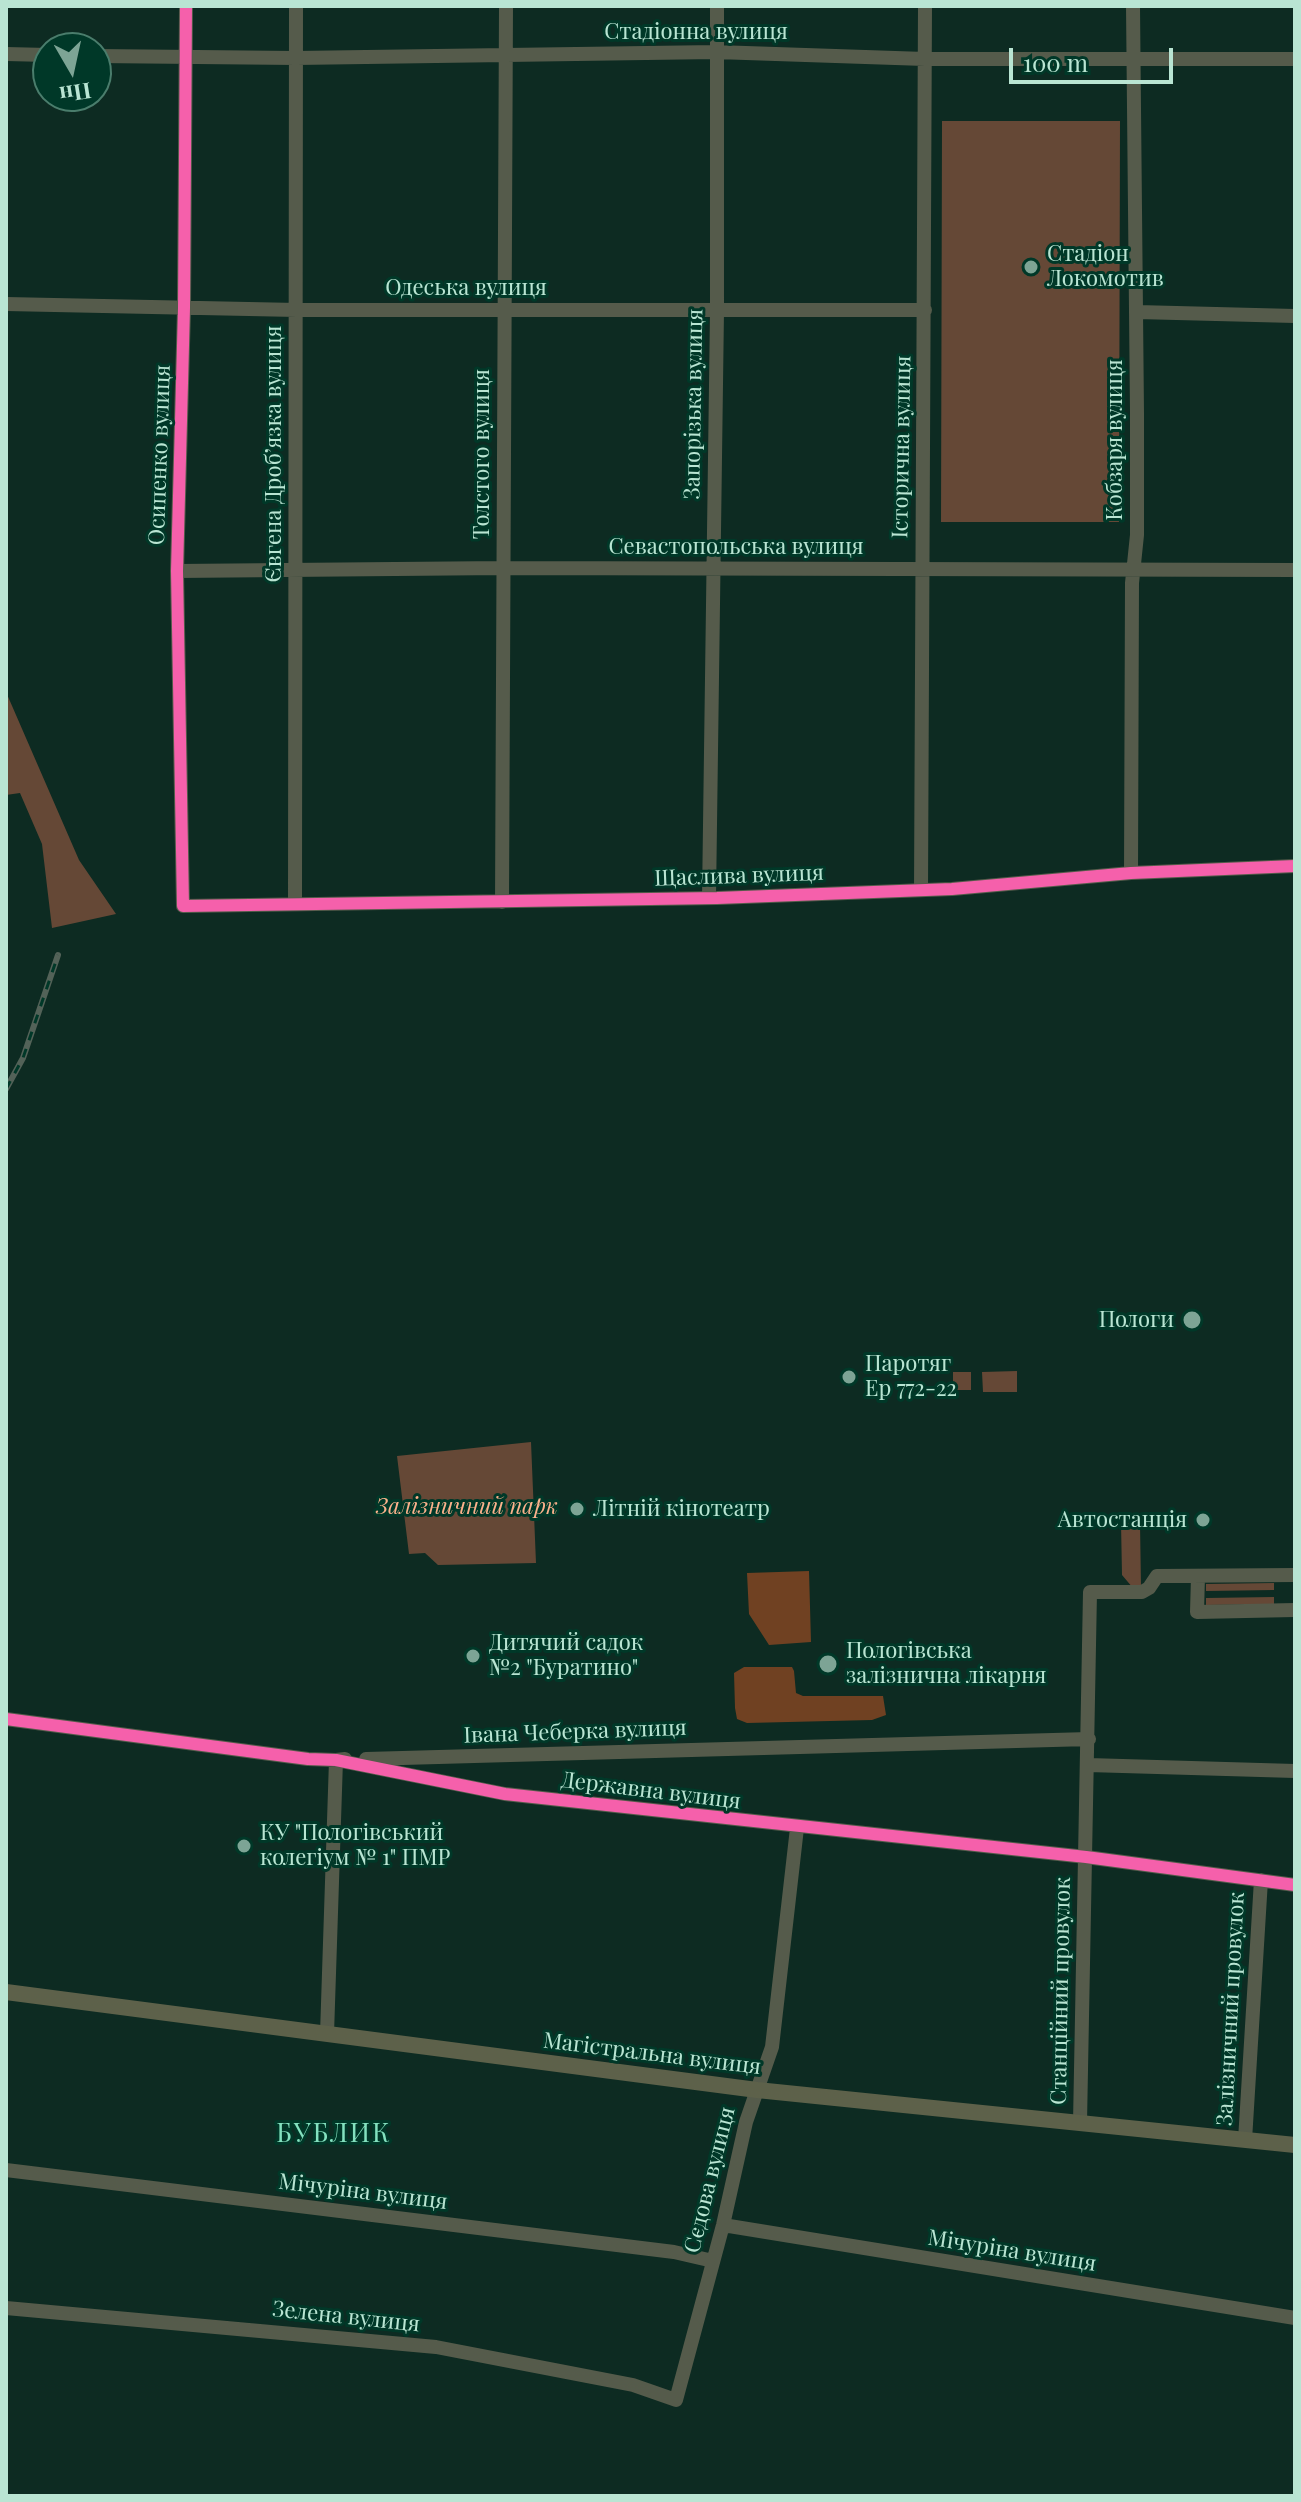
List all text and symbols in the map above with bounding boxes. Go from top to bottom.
street label: Стадіонна вулиця [604,19,788,45]
north arrow [32,32,112,112]
scale bar [1013,32,1177,82]
text: 100 m [1023,46,1088,78]
text: Пн [57,76,93,111]
place label: Стадіон Локомотив [1047,241,1164,292]
marker: Стадіон Локомотив [1022,258,1040,276]
street label: Одеська вулиця [385,275,547,301]
street label: Запорізька вулиця [679,309,709,499]
street label: Євгена Дроб’язка вулиця [261,325,287,583]
street label: Історична вулиця [887,355,917,539]
street label: Кобзаря вулиця [1102,359,1128,521]
street label: Осипенко вулиця [144,364,176,546]
street label: Толстого вулиця [469,369,495,539]
street label: Севастопольська вулиця [608,534,864,560]
street label: Щаслива вулиця [654,860,824,892]
place label: Пологи [1099,1307,1174,1333]
marker: Пологи [1181,1309,1203,1331]
place label: Паротяг Ер 772-22 [865,1351,957,1402]
marker: Паротяг Ер 772-22 [840,1368,858,1386]
park label: Залізничний парк [376,1494,558,1520]
place label: Літній кінотеатр [593,1496,770,1522]
marker: Літній кінотеатр [568,1500,586,1518]
place label: Автостанція [1058,1507,1187,1533]
marker: Автостанція [1194,1511,1212,1529]
place label: Дитячий садок №2 "Буратино" [489,1630,643,1682]
place label: Пологівська залізнична лікарня [846,1638,1046,1690]
marker: Дитячий садок №2 "Буратино" [464,1647,482,1665]
marker: Пологівська залізнична лікарня [817,1653,839,1675]
street label: Івана Чеберка вулиця [463,1715,687,1749]
street label: Державна вулиця [560,1767,742,1815]
place label: КУ "Пологівський колегіум № 1" ПМР [260,1820,450,1872]
marker: КУ "Пологівський колегіум № 1" ПМР [235,1837,253,1855]
street label: Станційний провулок [1046,1877,1076,2105]
street label: Залізничний провулок [1212,1891,1250,2127]
street label: Магістральна вулиця [542,2028,762,2080]
street label: Сєдова вулиця [679,2104,741,2256]
district label: БУБЛИК [276,2118,392,2150]
street label: Мічуріна вулиця [277,2169,449,2215]
street label: Мічуріна вулиця [926,2225,1098,2277]
street label: Зелена вулиця [271,2296,421,2338]

